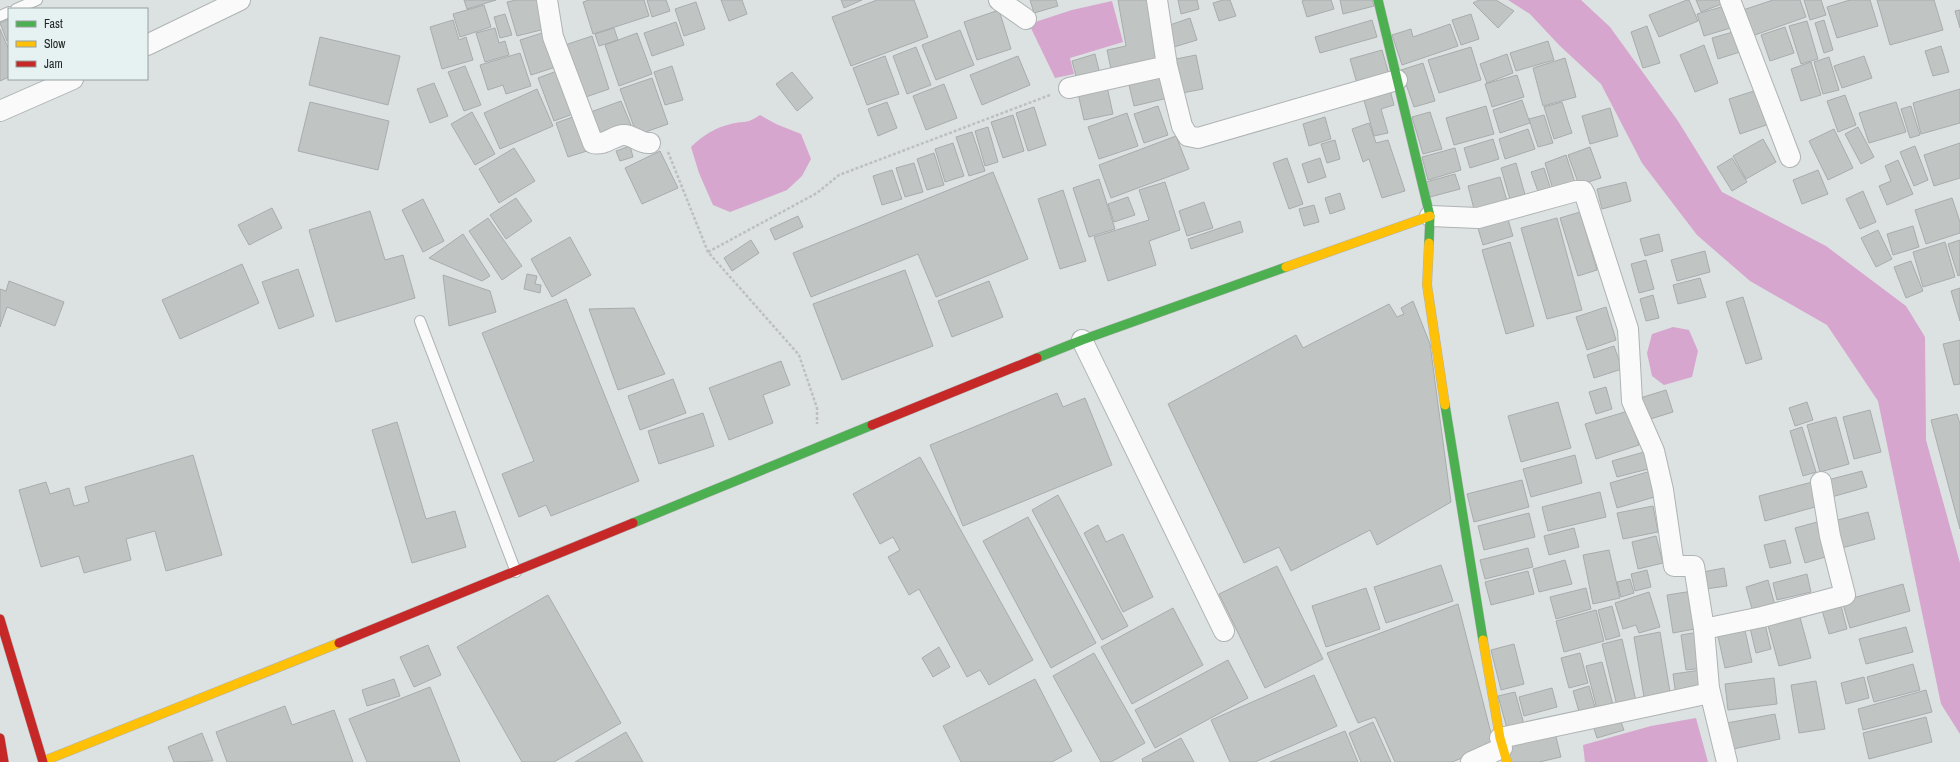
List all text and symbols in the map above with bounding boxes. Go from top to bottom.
legend [8,8,148,80]
text: Fast [44,16,63,32]
text: Slow [44,36,66,52]
text: Jam [44,56,63,72]

